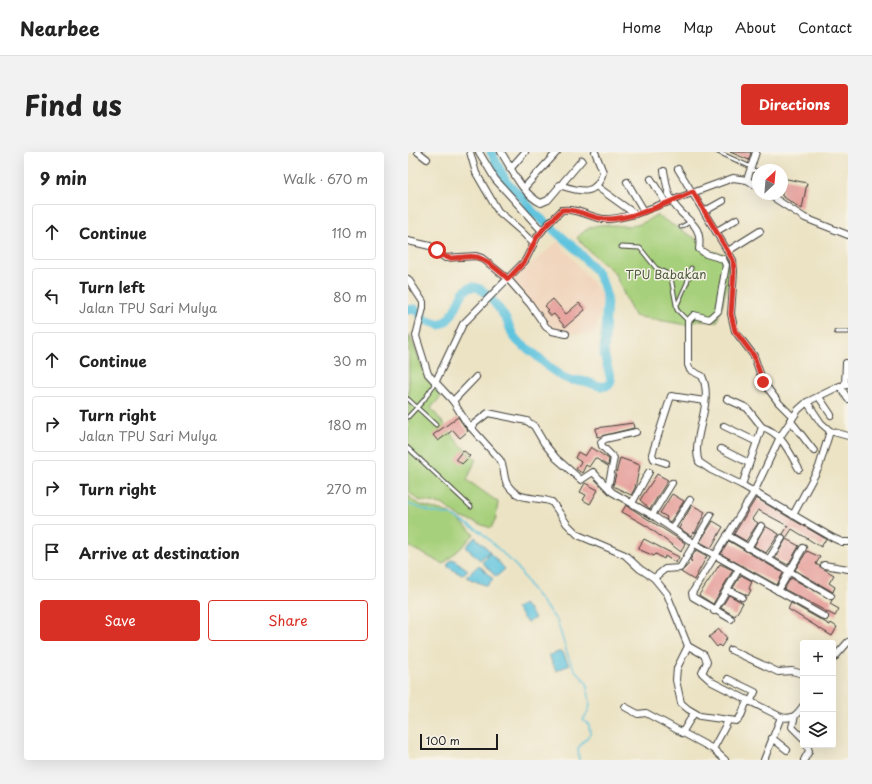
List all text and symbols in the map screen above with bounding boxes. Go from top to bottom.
text: Nearbee [20,14,100,42]
text: Home [622,17,661,38]
text: Map [683,17,713,38]
text: About [735,17,776,38]
text: Contact [798,17,852,38]
text: Find us [24,83,122,126]
button: Directions [741,84,848,125]
north arrow [752,164,788,200]
text: 9 min [40,165,87,191]
text: Walk · 670 m [283,169,368,188]
icon: ahead [41,221,63,243]
text: Continue [79,221,147,244]
text: 110 m [332,223,367,242]
route start [428,241,446,259]
park label: TPU Babakan [626,265,706,283]
text: Turn left [79,275,145,298]
icon: left [41,285,63,307]
text: 80 m [333,287,367,306]
text: Jalan TPU Sari Mulya [79,298,217,317]
icon: ahead [41,349,63,371]
text: Continue [79,349,147,372]
text: 30 m [333,351,367,370]
route end [754,373,772,391]
text: Turn right [79,403,156,426]
icon: right [41,413,63,435]
text: 180 m [328,415,367,434]
text: Jalan TPU Sari Mulya [79,426,217,445]
icon: right [41,477,63,499]
text: Turn right [79,477,156,500]
text: 270 m [326,479,367,498]
icon: arrive [41,541,63,563]
text: Arrive at destination [79,541,240,564]
button: Save [40,600,200,641]
button: Share [208,600,368,641]
map controls [800,640,836,748]
button: + [800,640,836,676]
button: − [800,676,836,712]
button: layers [800,712,836,748]
scale bar [420,732,498,751]
text: 100 m [426,732,460,749]

